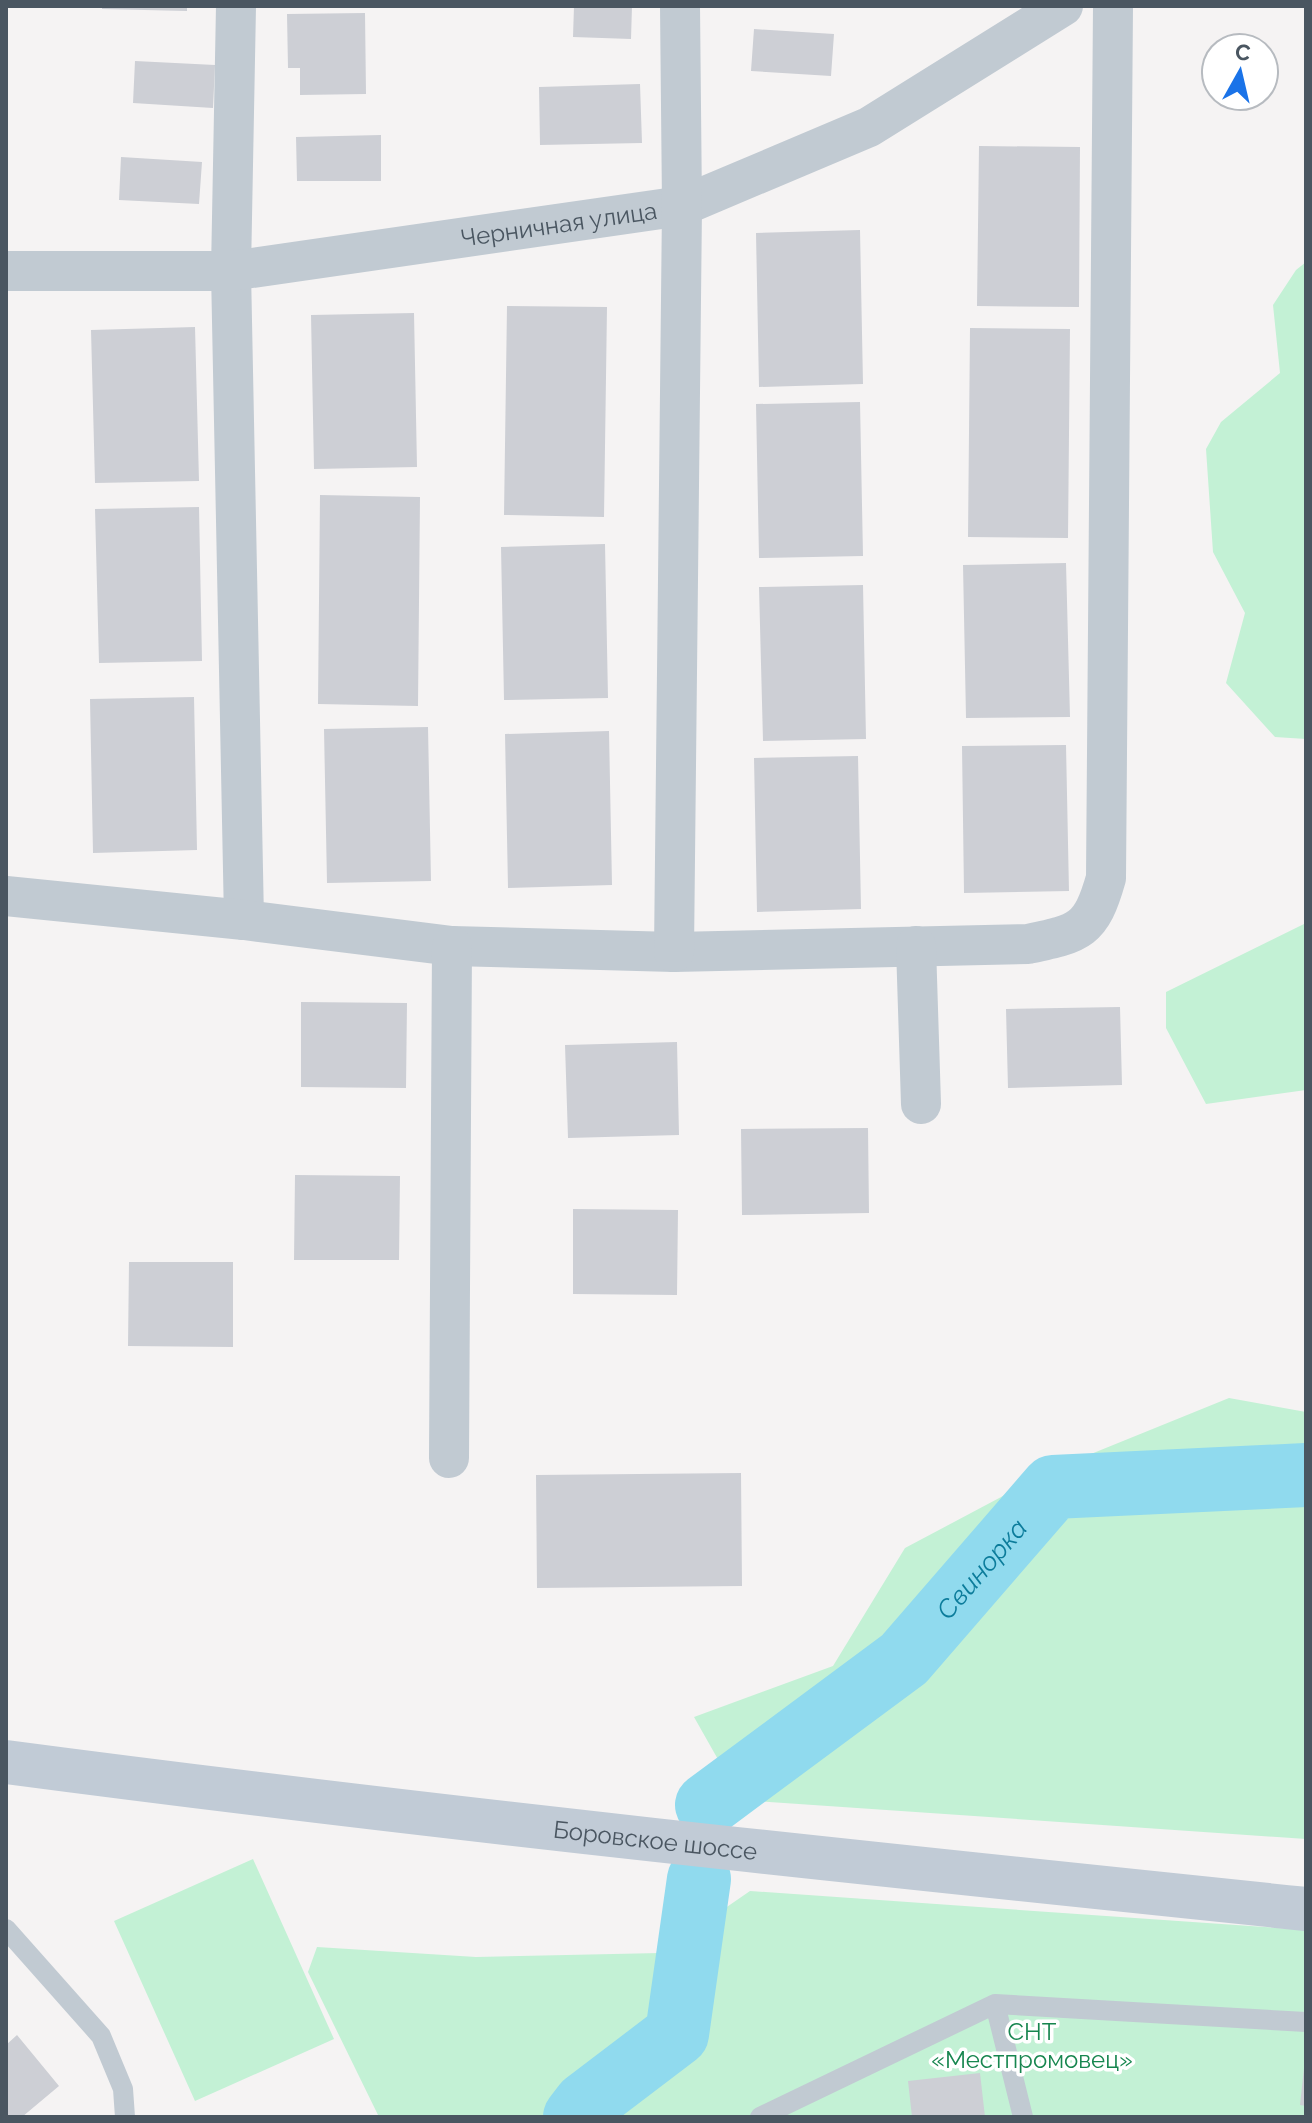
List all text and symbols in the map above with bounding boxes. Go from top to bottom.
north arrow [1200,32,1280,112]
text: С [1234,38,1252,66]
street label: Черничная улица [459,195,659,252]
water label: Свинорка [930,1513,1033,1625]
street label: Боровское шоссе [552,1814,759,1866]
park label: СНТ «Местпромовец» [931,2017,1133,2074]

